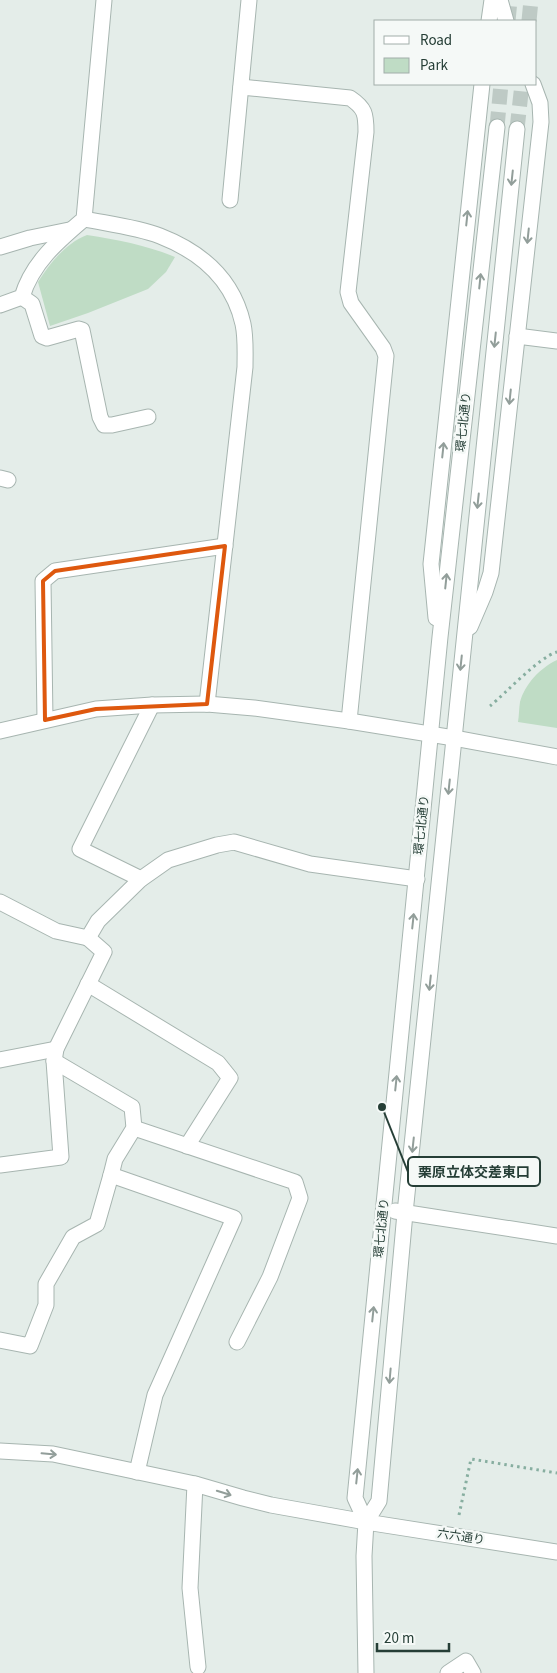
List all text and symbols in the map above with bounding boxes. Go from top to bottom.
legend [374,20,537,85]
text: Road [420,30,452,51]
text: Park [420,55,449,76]
one-way arrow [507,170,517,186]
one-way arrow [462,211,472,227]
one-way arrow [523,227,533,243]
one-way arrow [475,273,485,289]
one-way arrow [490,331,500,347]
one-way arrow [506,389,515,405]
street label: 環七北通り [452,391,476,453]
one-way arrow [438,442,448,458]
one-way arrow [474,493,483,509]
one-way arrow [441,574,451,590]
one-way arrow [457,655,466,671]
one-way arrow [445,778,454,794]
street label: 環七北通り [410,794,434,856]
one-way arrow [408,913,418,929]
one-way arrow [425,975,434,991]
one-way arrow [392,1075,401,1091]
one-way arrow [408,1136,417,1152]
callout: 栗原立体交差東口 [408,1157,540,1186]
text: 栗原立体交差東口 [418,1163,530,1183]
street label: 環七北通り [370,1197,394,1259]
one-way arrow [368,1306,378,1322]
one-way arrow [385,1368,395,1384]
one-way arrow [40,1449,56,1459]
one-way arrow [352,1468,362,1484]
one-way arrow [216,1488,232,1498]
street label: 六六通り [436,1525,486,1549]
scale bar [377,1620,450,1652]
text: 20 m [384,1628,414,1649]

